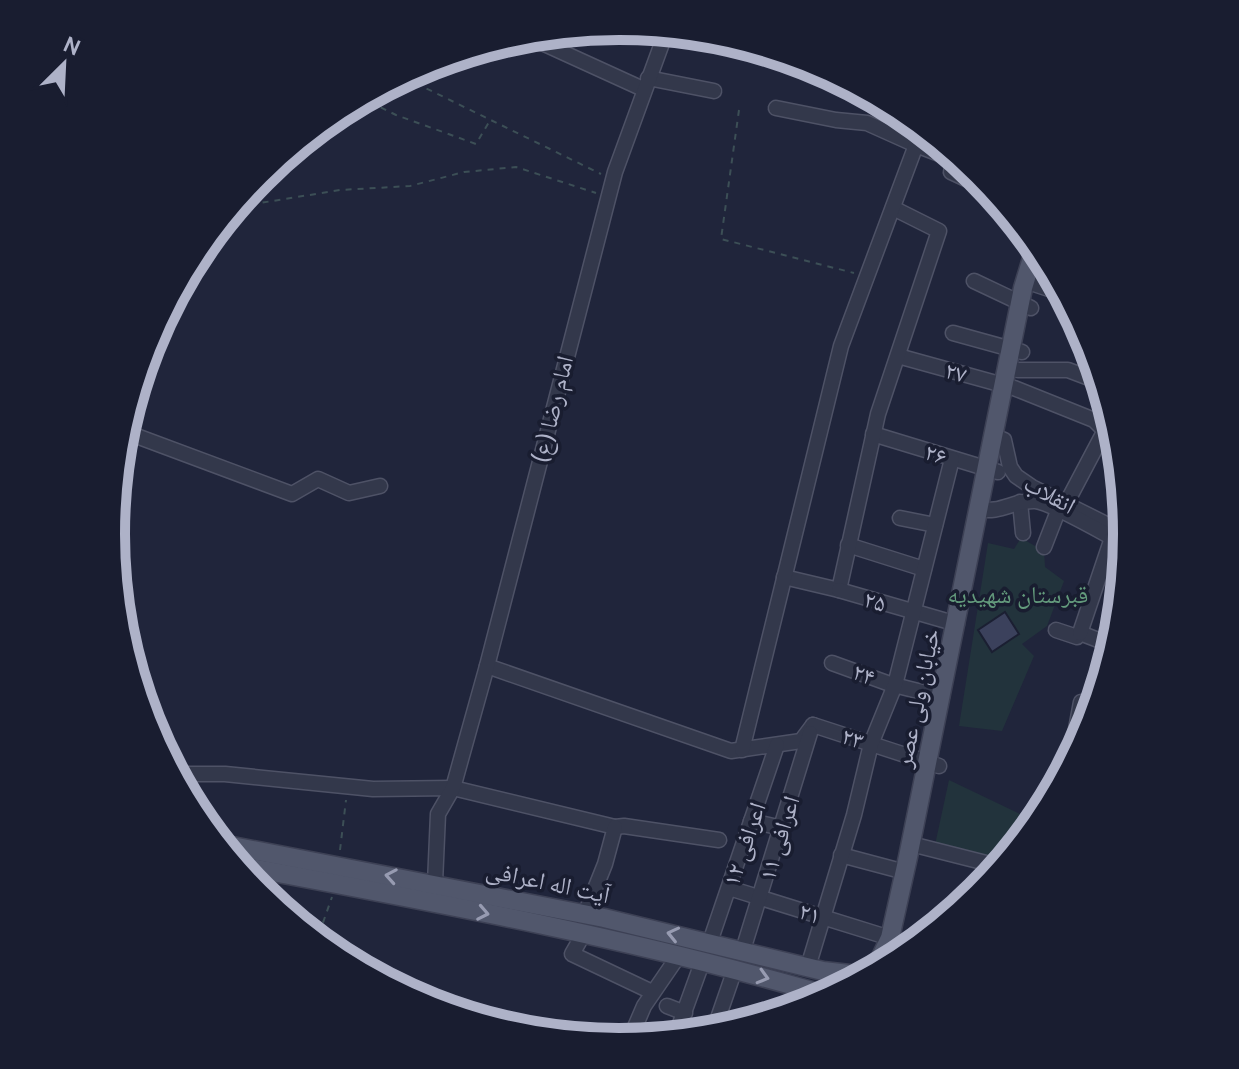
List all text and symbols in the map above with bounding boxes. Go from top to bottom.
north arrow [24,24,104,104]
text: N [59,31,85,62]
street label: امام رضا (ع) [525,353,581,466]
street label: ۲۷ [942,355,970,389]
street label: ۲۶ [921,437,951,471]
street label: انقلاب [1019,468,1081,520]
park label: قبرستان شهیدیه [948,580,1088,609]
street label: ۲۵ [861,584,889,618]
street label: خیابان ولی عصر [888,626,946,771]
street label: ۲۴ [849,657,879,691]
street label: ۲۳ [838,721,868,755]
street label: اعرافی ۱۱ [752,792,806,884]
street label: اعرافی ۱۲ [716,798,772,890]
street label: آیت اله اعرافی [483,855,613,909]
one-way arrow [384,868,397,885]
street label: ۲۱ [795,896,825,930]
one-way arrow [476,903,489,920]
one-way arrow [666,926,680,943]
one-way arrow [756,968,770,984]

